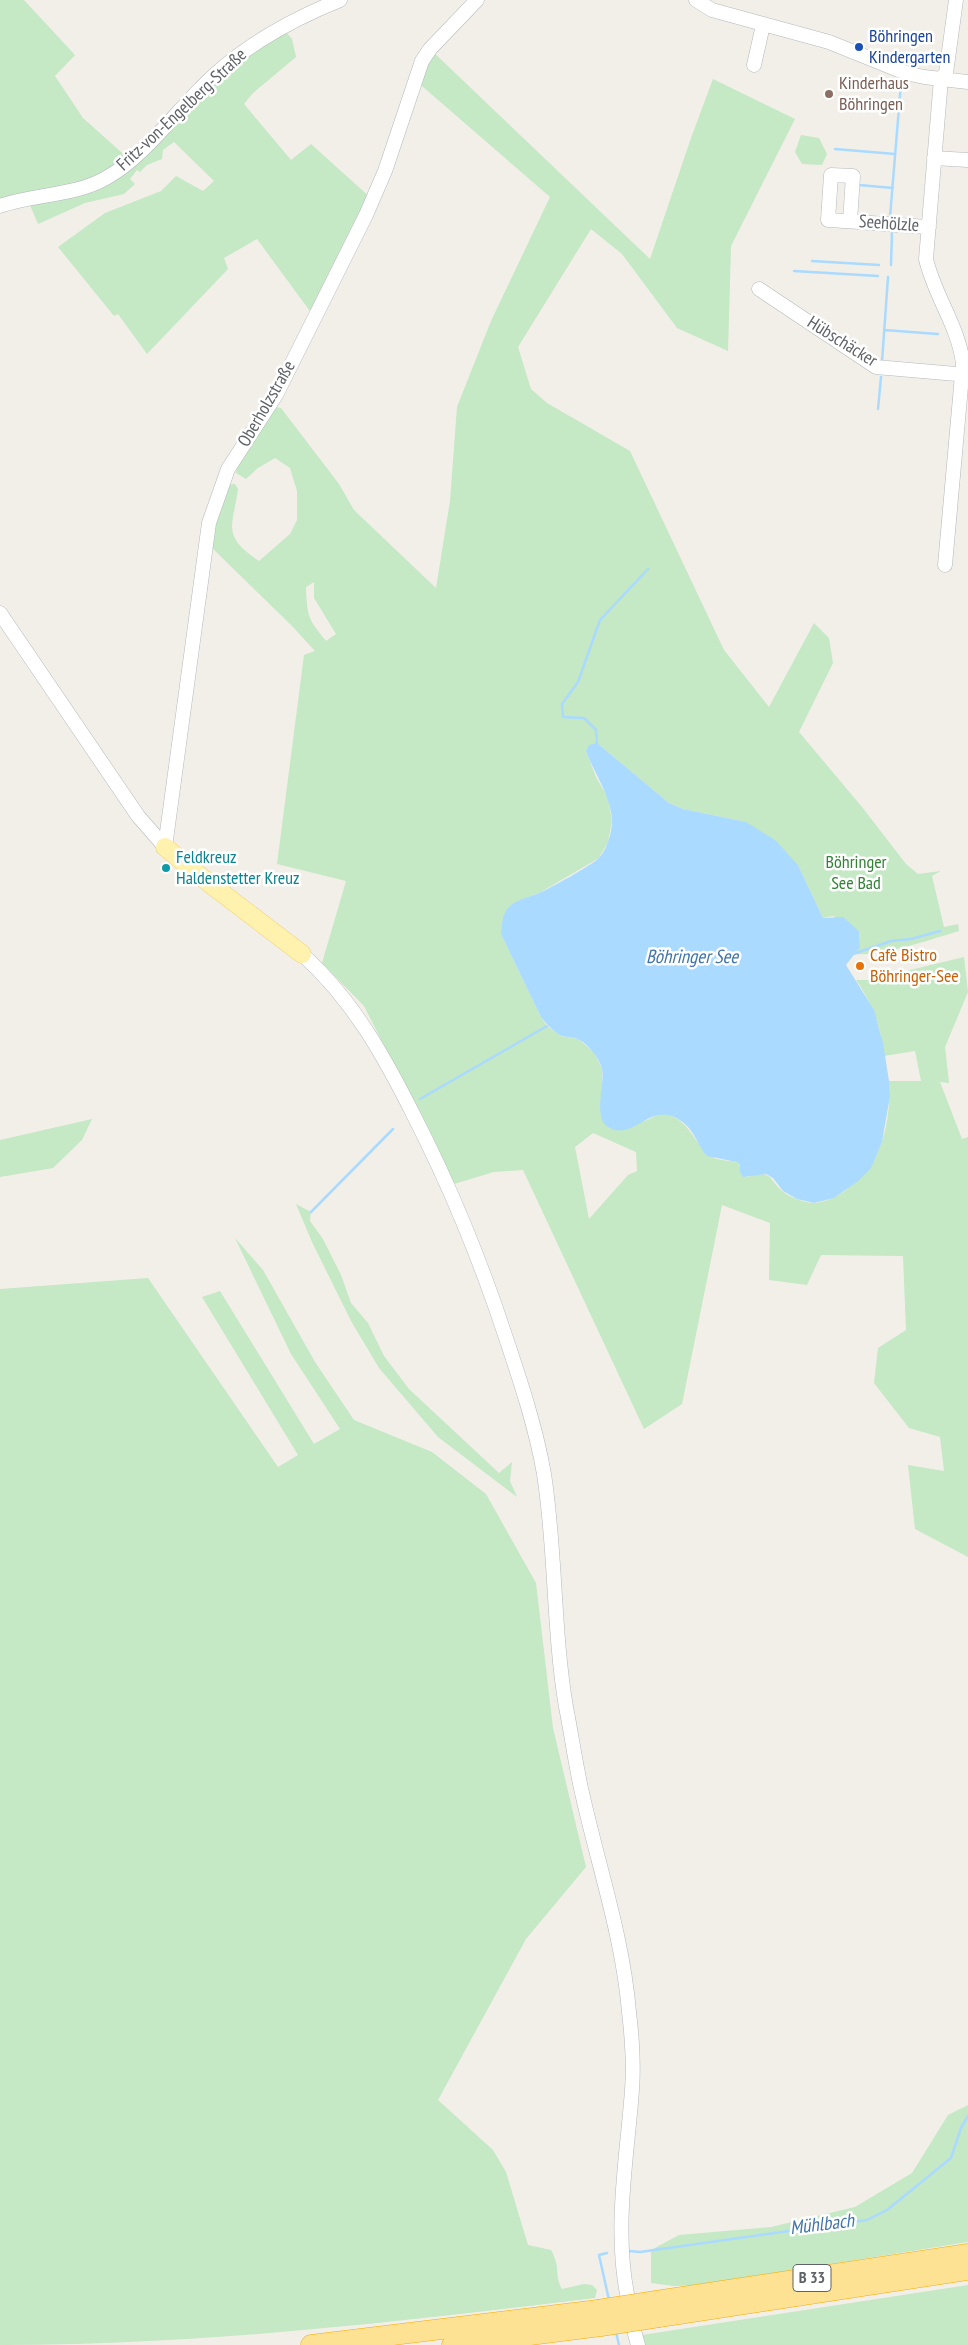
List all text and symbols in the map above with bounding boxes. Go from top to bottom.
place label: Böhringen Kindergarten [869,26,950,68]
marker: Böhringen Kindergarten [853,41,865,53]
street label: Fritz-von-Engelberg-Straße [113,44,251,176]
place label: Kinderhaus Böhringen [839,73,909,116]
marker: Kinderhaus Böhringen [823,88,835,100]
street label: Seehölzle [858,211,920,237]
street label: Hübschäcker [803,312,881,372]
street label: Oberholzstraße [234,357,300,451]
place label: Feldkreuz Haldenstetter Kreuz [176,847,300,890]
park label: Böhringer See Bad [825,852,887,894]
marker: Feldkreuz Haldenstetter Kreuz [160,862,172,874]
place label: Cafè Bistro Böhringer-See [870,945,959,988]
water label: Böhringer See [646,947,738,969]
marker: Cafè Bistro Böhringer-See [854,960,866,972]
water label: Mühlbach [789,2210,855,2240]
road number: B 33 [793,2264,831,2292]

